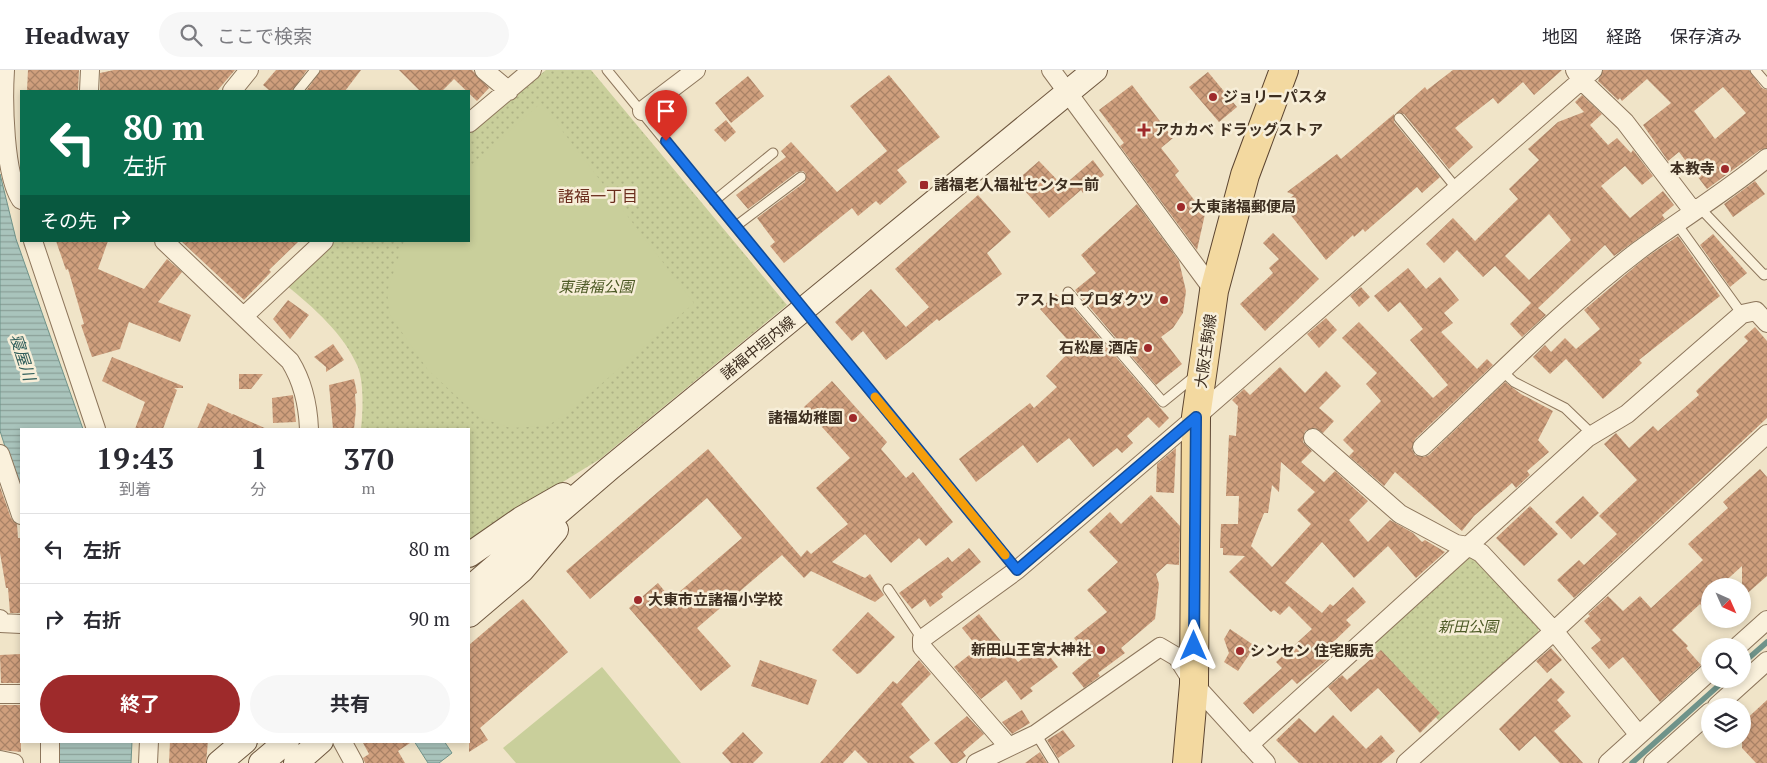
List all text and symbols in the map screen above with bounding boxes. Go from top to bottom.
search box [159,12,509,57]
text: Headway [25,19,129,51]
icon: search [177,21,205,49]
text: ここで検索 [217,23,312,48]
text: 地図 [1542,24,1578,48]
text: 経路 [1606,24,1642,48]
text: 保存済み [1670,24,1742,48]
place label: ジョリーパスタ [1223,86,1328,106]
pin [645,90,687,141]
marker: ジョリーパスタ [1207,91,1219,103]
icon: arrive [652,97,680,125]
text: 80 m [123,104,204,150]
icon: left [40,110,105,175]
place label: アカカベ ドラッグストア [1154,119,1323,139]
marker: アカカベ ドラッグストア [1138,124,1150,136]
text: 左折 [123,151,167,180]
place label: 本教寺 [1670,158,1715,178]
marker: 本教寺 [1719,163,1731,175]
place label: 諸福老人福祉センター前 [934,174,1099,194]
marker: 諸福老人福祉センター前 [918,179,930,191]
district label: 諸福一丁目 [558,185,638,207]
place label: 大東諸福郵便局 [1191,196,1296,216]
marker: 大東諸福郵便局 [1175,201,1187,213]
icon: right [107,205,135,233]
text: その先 [40,208,97,233]
park label: 東諸福公園 [558,276,635,296]
place label: アストロ プロダクツ [1015,289,1154,309]
marker: アストロ プロダクツ [1158,294,1170,306]
street label: 諸福中垣内線 [716,311,799,383]
street label: 大阪生駒線 [1190,312,1220,389]
water label: 寝屋川 [5,331,41,385]
place label: 石松屋 酒店 [1059,337,1138,357]
marker: 石松屋 酒店 [1142,342,1154,354]
place label: 諸福幼稚園 [768,407,843,427]
marker: 諸福幼稚園 [847,412,859,424]
text: 19:43 [96,438,174,478]
text: 1 [250,438,267,478]
text: 370 [343,439,394,479]
text: m [362,477,375,499]
text: 到着 [119,478,151,500]
text: 分 [251,478,267,500]
icon: left [40,535,68,563]
text: 80 m [409,536,450,561]
text: 左折 [83,537,121,562]
north arrow [1701,578,1751,628]
map controls [1701,578,1751,748]
place label: 大東市立諸福小学校 [648,589,783,609]
marker: 大東市立諸福小学校 [632,594,644,606]
icon: right [40,605,68,633]
text: 90 m [409,606,450,631]
text: 右折 [83,607,121,632]
park label: 新田公園 [1438,616,1500,636]
position arrow [1167,619,1219,671]
button: search [1701,638,1751,688]
place label: 新田山王宮大神社 [971,639,1091,659]
place label: シンセン 住宅販売 [1250,640,1374,660]
marker: 新田山王宮大神社 [1095,644,1107,656]
marker: シンセン 住宅販売 [1234,645,1246,657]
button: 終了 [40,675,240,733]
button: 共有 [250,675,450,733]
button: layers [1701,698,1751,748]

